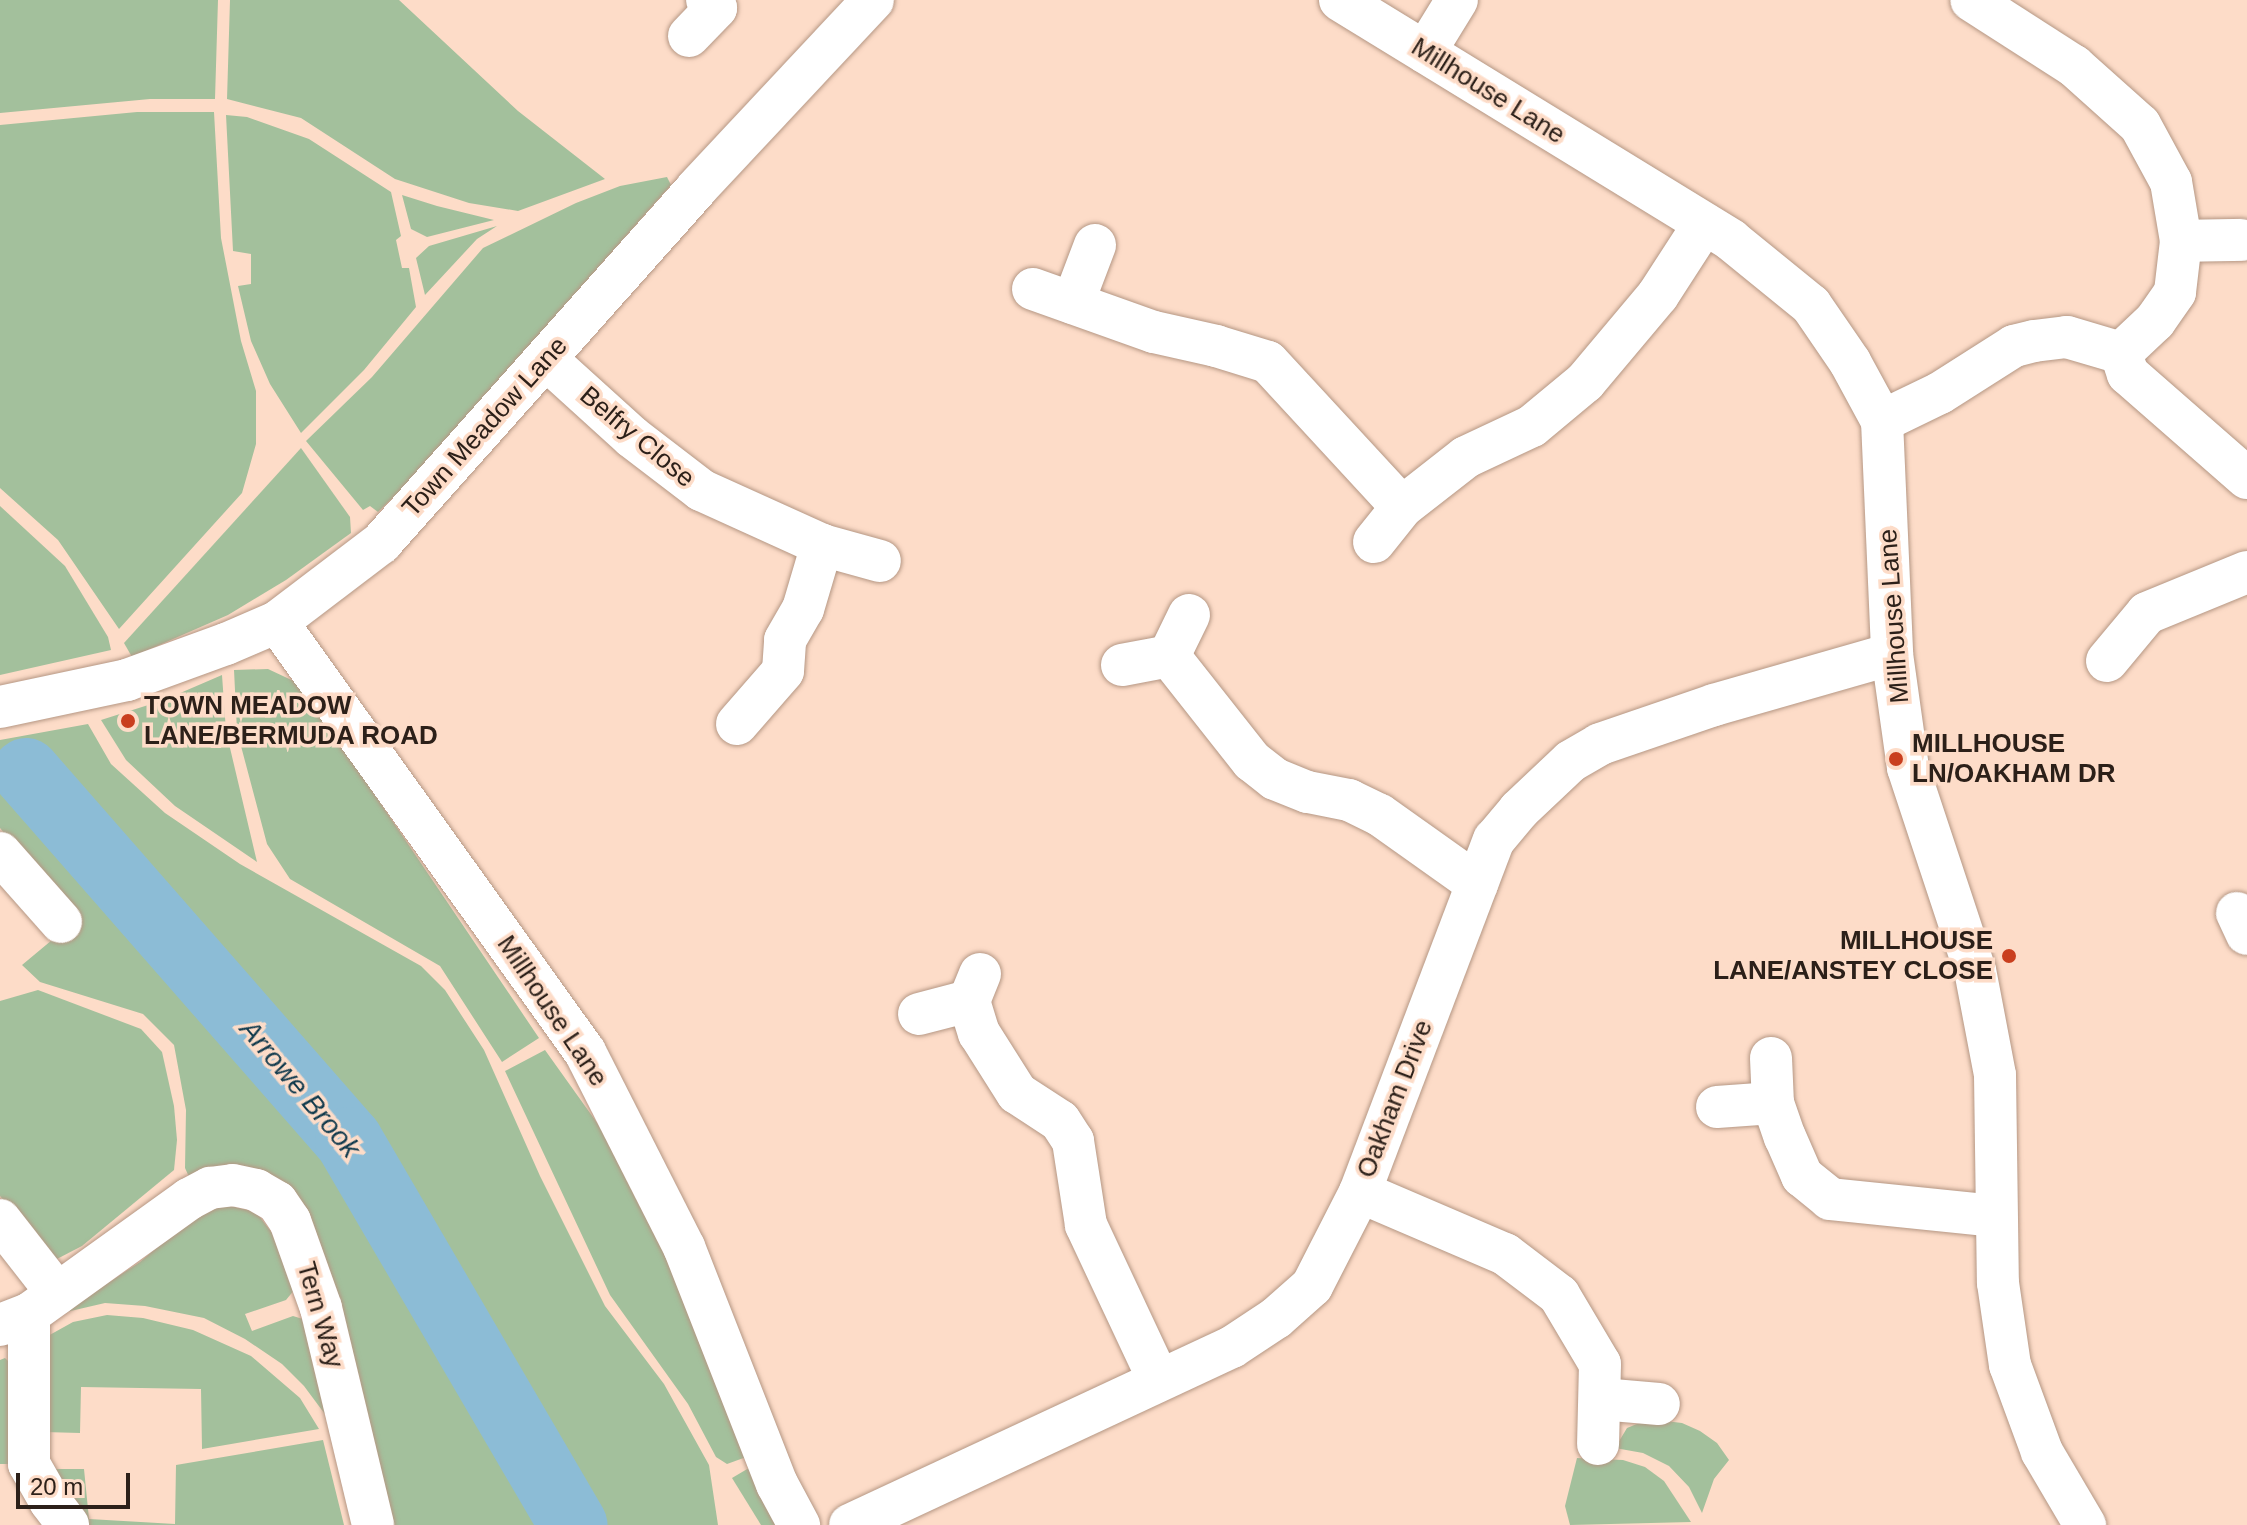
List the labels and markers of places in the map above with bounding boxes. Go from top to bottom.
place label: TOWN MEADOW LANE/BERMUDA ROAD [144,690,439,752]
marker: TOWN MEADOW LANE/BERMUDA ROAD [119,712,137,730]
place label: MILLHOUSE LN/OAKHAM DR [1912,728,2116,790]
marker: MILLHOUSE LN/OAKHAM DR [1887,750,1905,768]
place label: MILLHOUSE LANE/ANSTEY CLOSE [1713,925,1993,986]
marker: MILLHOUSE LANE/ANSTEY CLOSE [2000,947,2018,965]

